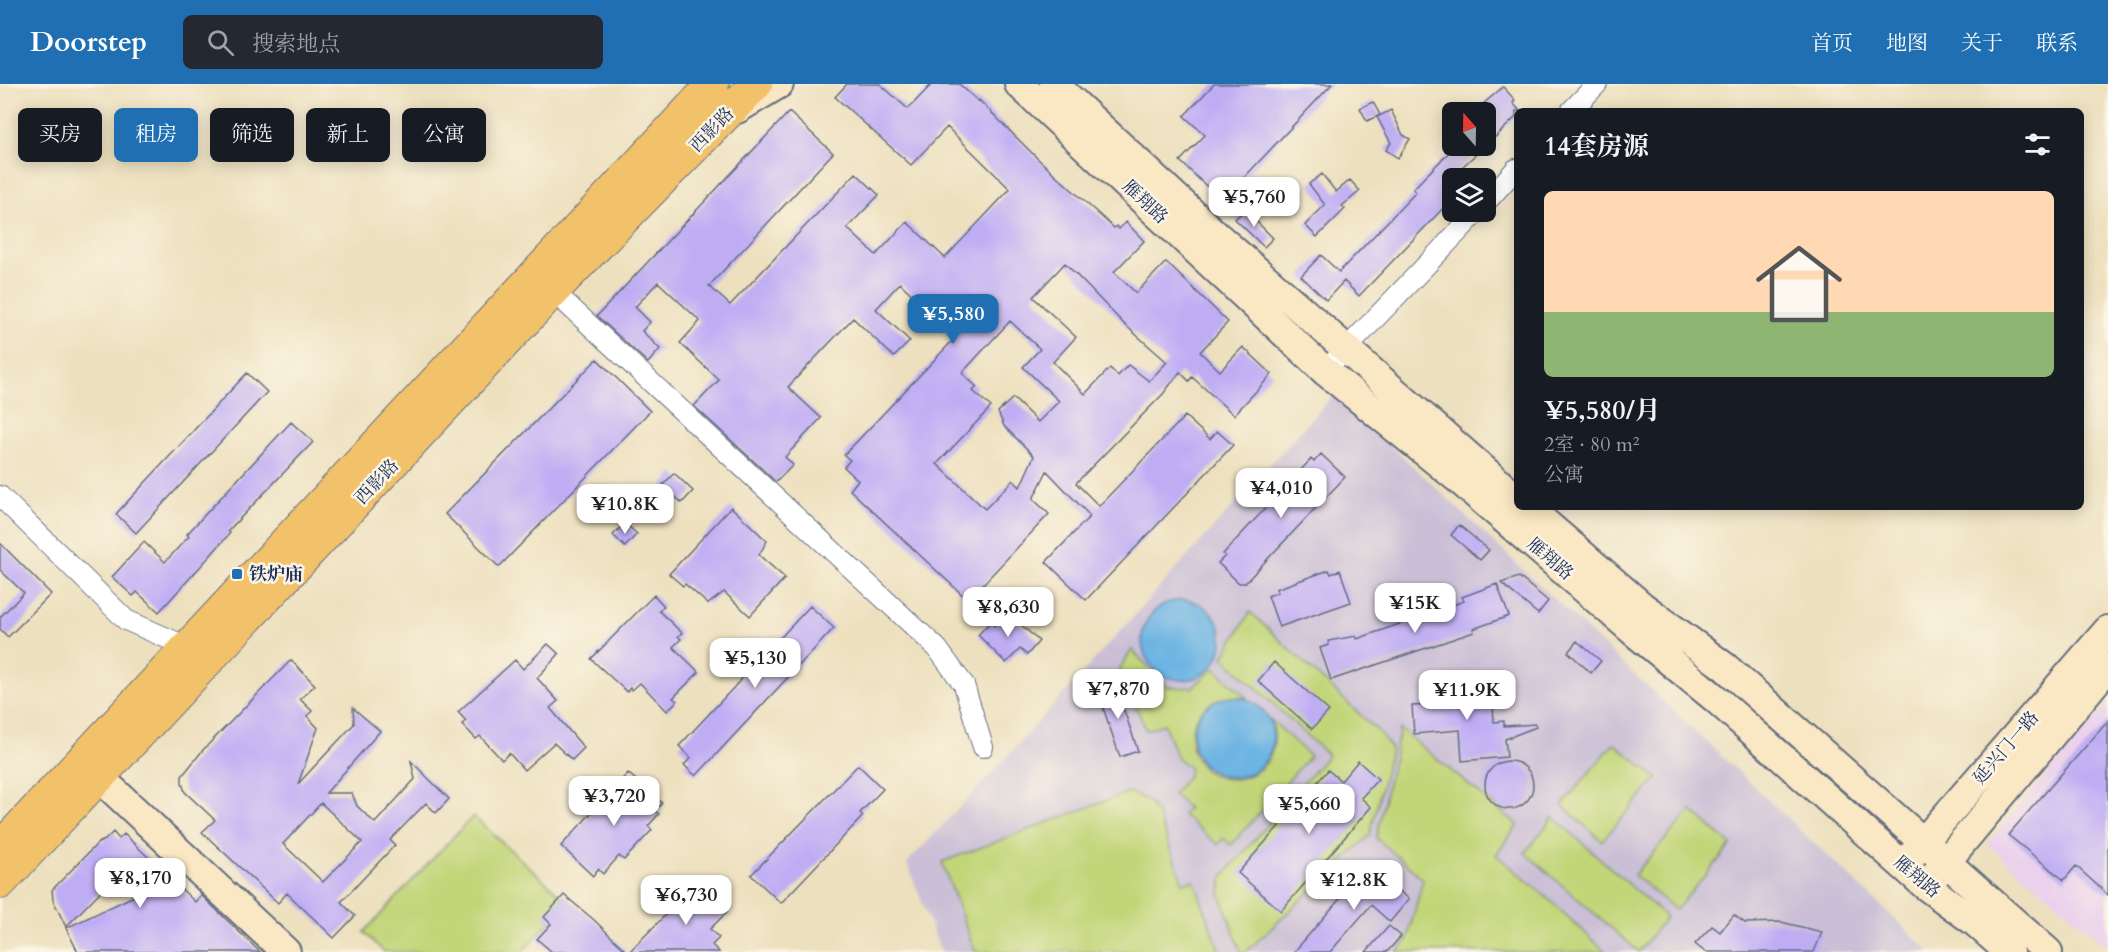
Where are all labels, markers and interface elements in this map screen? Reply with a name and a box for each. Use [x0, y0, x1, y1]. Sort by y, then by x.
search box [183, 15, 603, 69]
text: Doorstep [30, 23, 147, 61]
icon: search [204, 26, 237, 59]
text: 搜索地点 [252, 29, 340, 59]
text: 首页 [1811, 29, 1853, 58]
text: 地图 [1886, 29, 1928, 58]
text: 关于 [1961, 29, 2003, 58]
text: 联系 [2036, 29, 2078, 58]
street label: 西影路 [684, 102, 740, 158]
north arrow [1442, 102, 1496, 156]
map controls [1442, 102, 1496, 222]
chip: 买房 [18, 108, 102, 162]
chip: 租房 [114, 108, 198, 162]
chip: 筛选 [210, 108, 294, 162]
chip: 新上 [306, 108, 390, 162]
chip: 公寓 [402, 108, 486, 162]
icon: filters [2021, 128, 2054, 161]
text: 14套房源 [1544, 129, 1649, 164]
button: layers [1442, 168, 1496, 222]
street label: 雁翔路 [1117, 174, 1173, 230]
pin: ¥5,760 [1205, 177, 1303, 228]
text: ¥5,760 [1223, 183, 1285, 210]
icon: home [1745, 230, 1853, 338]
pin: ¥5,580 [904, 294, 1002, 345]
text: ¥5,580 [922, 300, 984, 327]
text: ¥5,580/月 [1544, 393, 1661, 428]
text: 2室 · 80 m² [1544, 431, 1640, 458]
street label: 西影路 [349, 454, 405, 510]
text: 公寓 [1544, 461, 1584, 488]
pin: ¥4,010 [1232, 468, 1330, 519]
text: ¥4,010 [1250, 474, 1312, 501]
pin: ¥10.8K [576, 484, 674, 535]
text: ¥10.8K [591, 490, 659, 517]
street label: 雁翔路 [1521, 532, 1579, 586]
place label: 铁炉庙 [249, 562, 303, 587]
marker: 铁炉庙 [230, 567, 244, 581]
pin: ¥15K [1379, 583, 1451, 634]
pin: ¥8,630 [959, 587, 1057, 638]
text: ¥15K [1389, 589, 1441, 616]
text: ¥8,630 [977, 593, 1039, 620]
pin: ¥5,130 [706, 638, 804, 689]
text: ¥5,130 [724, 644, 786, 671]
pin: ¥7,870 [1069, 669, 1167, 720]
pin: ¥11.9K [1418, 670, 1516, 721]
text: ¥7,870 [1087, 675, 1149, 702]
text: ¥11.9K [1433, 676, 1501, 703]
street label: 延兴门一路 [1967, 706, 2045, 790]
pin: ¥3,720 [565, 776, 663, 827]
text: ¥3,720 [583, 782, 645, 809]
pin: ¥5,660 [1260, 784, 1358, 835]
text: ¥5,660 [1278, 790, 1340, 817]
street label: 雁翔路 [1888, 850, 1946, 904]
pin: ¥8,170 [91, 858, 189, 909]
pin: ¥12.8K [1305, 860, 1403, 911]
text: ¥8,170 [109, 864, 171, 891]
text: ¥12.8K [1320, 866, 1388, 893]
pin: ¥6,730 [637, 875, 735, 926]
text: ¥6,730 [655, 881, 717, 908]

